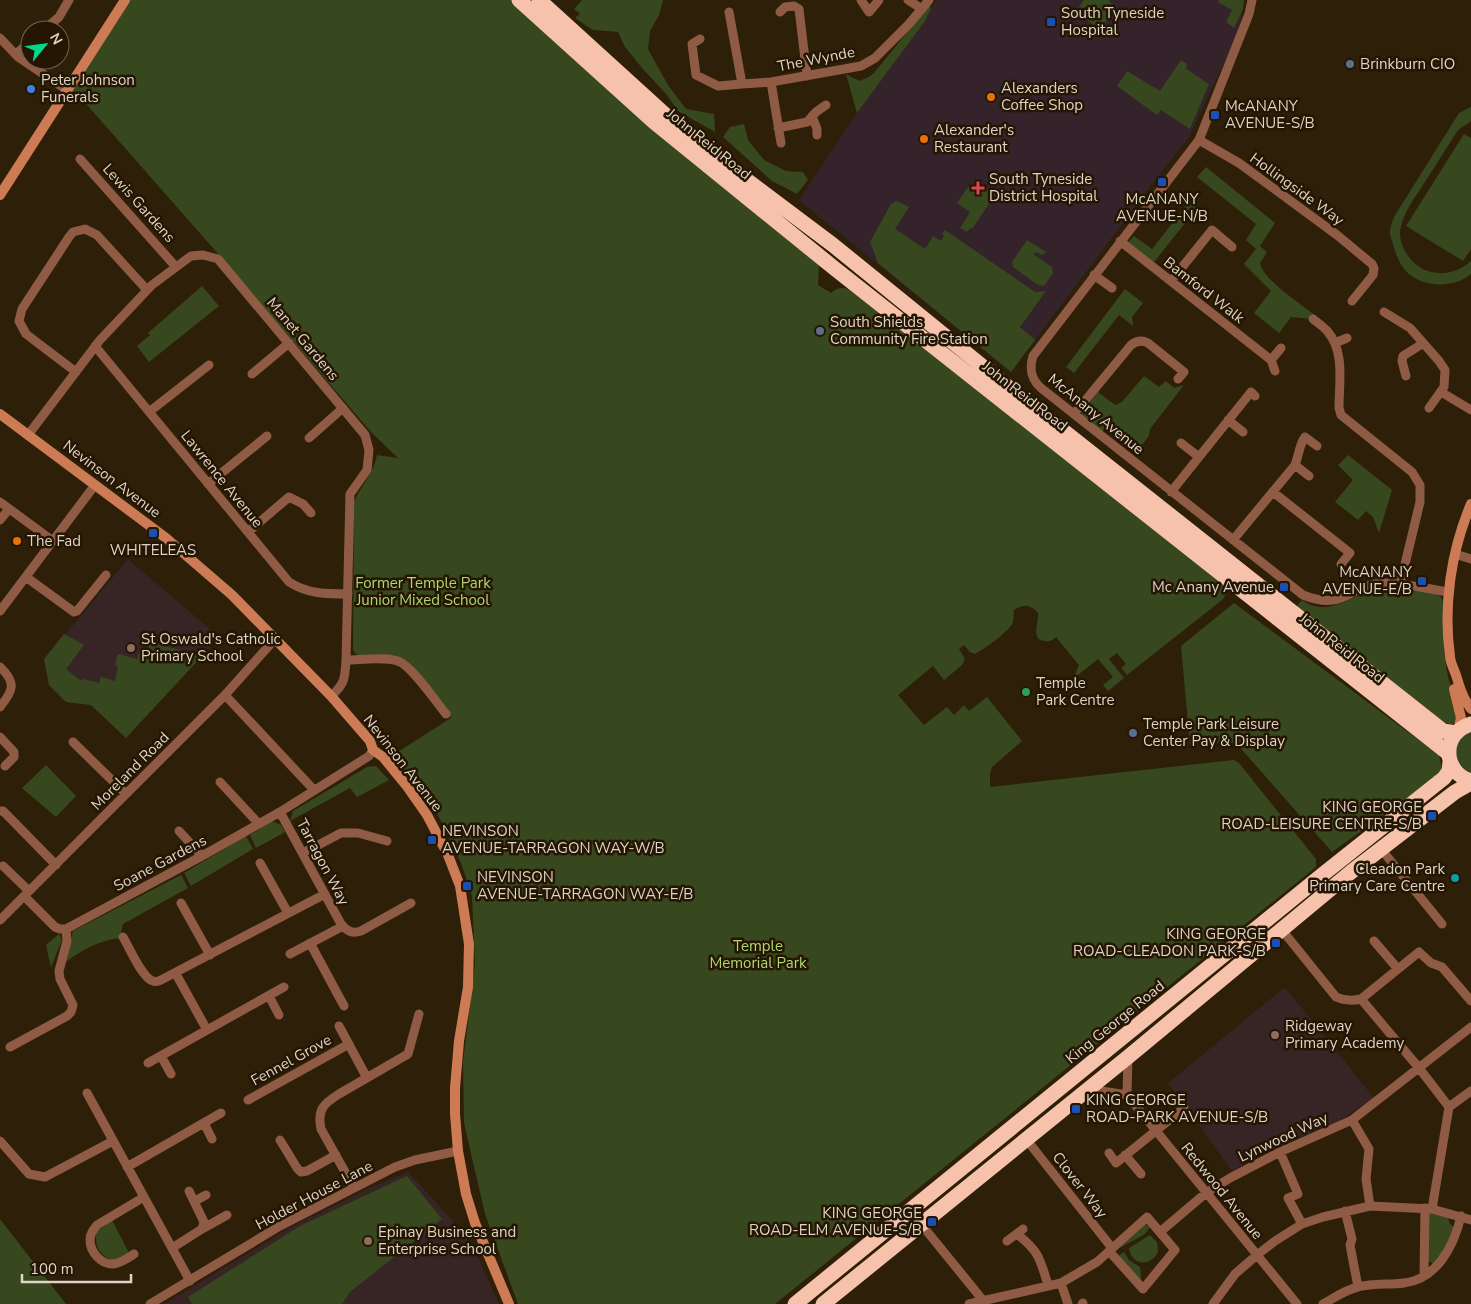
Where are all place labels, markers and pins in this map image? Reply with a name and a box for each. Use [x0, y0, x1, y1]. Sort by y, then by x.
place label: South Tyneside Hospital [1061, 3, 1164, 40]
marker: South Tyneside Hospital [1045, 16, 1057, 28]
place label: Brinkburn CIO [1360, 54, 1455, 74]
marker: Brinkburn CIO [1344, 58, 1356, 70]
place label: Peter Johnson Funerals [41, 70, 135, 107]
place label: Alexanders Coffee Shop [1001, 78, 1083, 115]
marker: Peter Johnson Funerals [25, 83, 37, 95]
marker: Alexanders Coffee Shop [985, 91, 997, 103]
place label: McANANY AVENUE-S/B [1225, 96, 1315, 133]
marker: McANANY AVENUE-S/B [1209, 109, 1221, 121]
place label: Alexander's Restaurant [934, 120, 1014, 157]
marker: Alexander's Restaurant [918, 133, 930, 145]
place label: South Tyneside District Hospital [989, 169, 1098, 206]
marker: McANANY AVENUE-N/B [1156, 176, 1168, 188]
marker: South Tyneside District Hospital [971, 181, 985, 195]
place label: McANANY AVENUE-N/B [1116, 189, 1208, 226]
place label: South Shields Community Fire Station [830, 312, 988, 349]
marker: South Shields Community Fire Station [814, 325, 826, 337]
marker: WHITELEAS [147, 527, 159, 539]
place label: The Fad [27, 531, 81, 551]
marker: The Fad [11, 535, 23, 547]
place label: WHITELEAS [110, 540, 196, 560]
place label: McANANY AVENUE-E/B [1322, 562, 1413, 599]
marker: McANANY AVENUE-E/B [1416, 575, 1428, 587]
place label: Mc Anany Avenue [1152, 577, 1274, 597]
marker: Mc Anany Avenue [1278, 581, 1290, 593]
place label: St Oswald's Catholic Primary School [141, 629, 281, 666]
marker: St Oswald's Catholic Primary School [125, 642, 137, 654]
place label: Temple Park Centre [1036, 673, 1114, 710]
marker: Temple Park Centre [1020, 686, 1032, 698]
place label: Temple Park Leisure Center Pay & Display [1143, 714, 1285, 751]
marker: Temple Park Leisure Center Pay & Display [1127, 727, 1139, 739]
place label: KING GEORGE ROAD-LEISURE CENTRE-S/B [1221, 797, 1422, 834]
marker: KING GEORGE ROAD-LEISURE CENTRE-S/B [1426, 810, 1438, 822]
place label: NEVINSON AVENUE-TARRAGON WAY-W/B [442, 821, 665, 858]
marker: NEVINSON AVENUE-TARRAGON WAY-W/B [426, 834, 438, 846]
place label: Cleadon Park Primary Care Centre [1309, 859, 1445, 896]
place label: NEVINSON AVENUE-TARRAGON WAY-E/B [477, 867, 693, 904]
marker: Cleadon Park Primary Care Centre [1449, 872, 1461, 884]
marker: NEVINSON AVENUE-TARRAGON WAY-E/B [461, 880, 473, 892]
place label: KING GEORGE ROAD-CLEADON PARK-S/B [1073, 924, 1266, 961]
marker: KING GEORGE ROAD-CLEADON PARK-S/B [1270, 937, 1282, 949]
place label: Ridgeway Primary Academy [1285, 1016, 1405, 1053]
marker: Ridgeway Primary Academy [1269, 1029, 1281, 1041]
place label: KING GEORGE ROAD-PARK AVENUE-S/B [1086, 1090, 1268, 1127]
marker: KING GEORGE ROAD-PARK AVENUE-S/B [1070, 1103, 1082, 1115]
place label: KING GEORGE ROAD-ELM AVENUE-S/B [749, 1203, 922, 1240]
marker: KING GEORGE ROAD-ELM AVENUE-S/B [926, 1216, 938, 1228]
place label: Epinay Business and Enterprise School [378, 1222, 516, 1259]
marker: Epinay Business and Enterprise School [362, 1235, 374, 1247]

